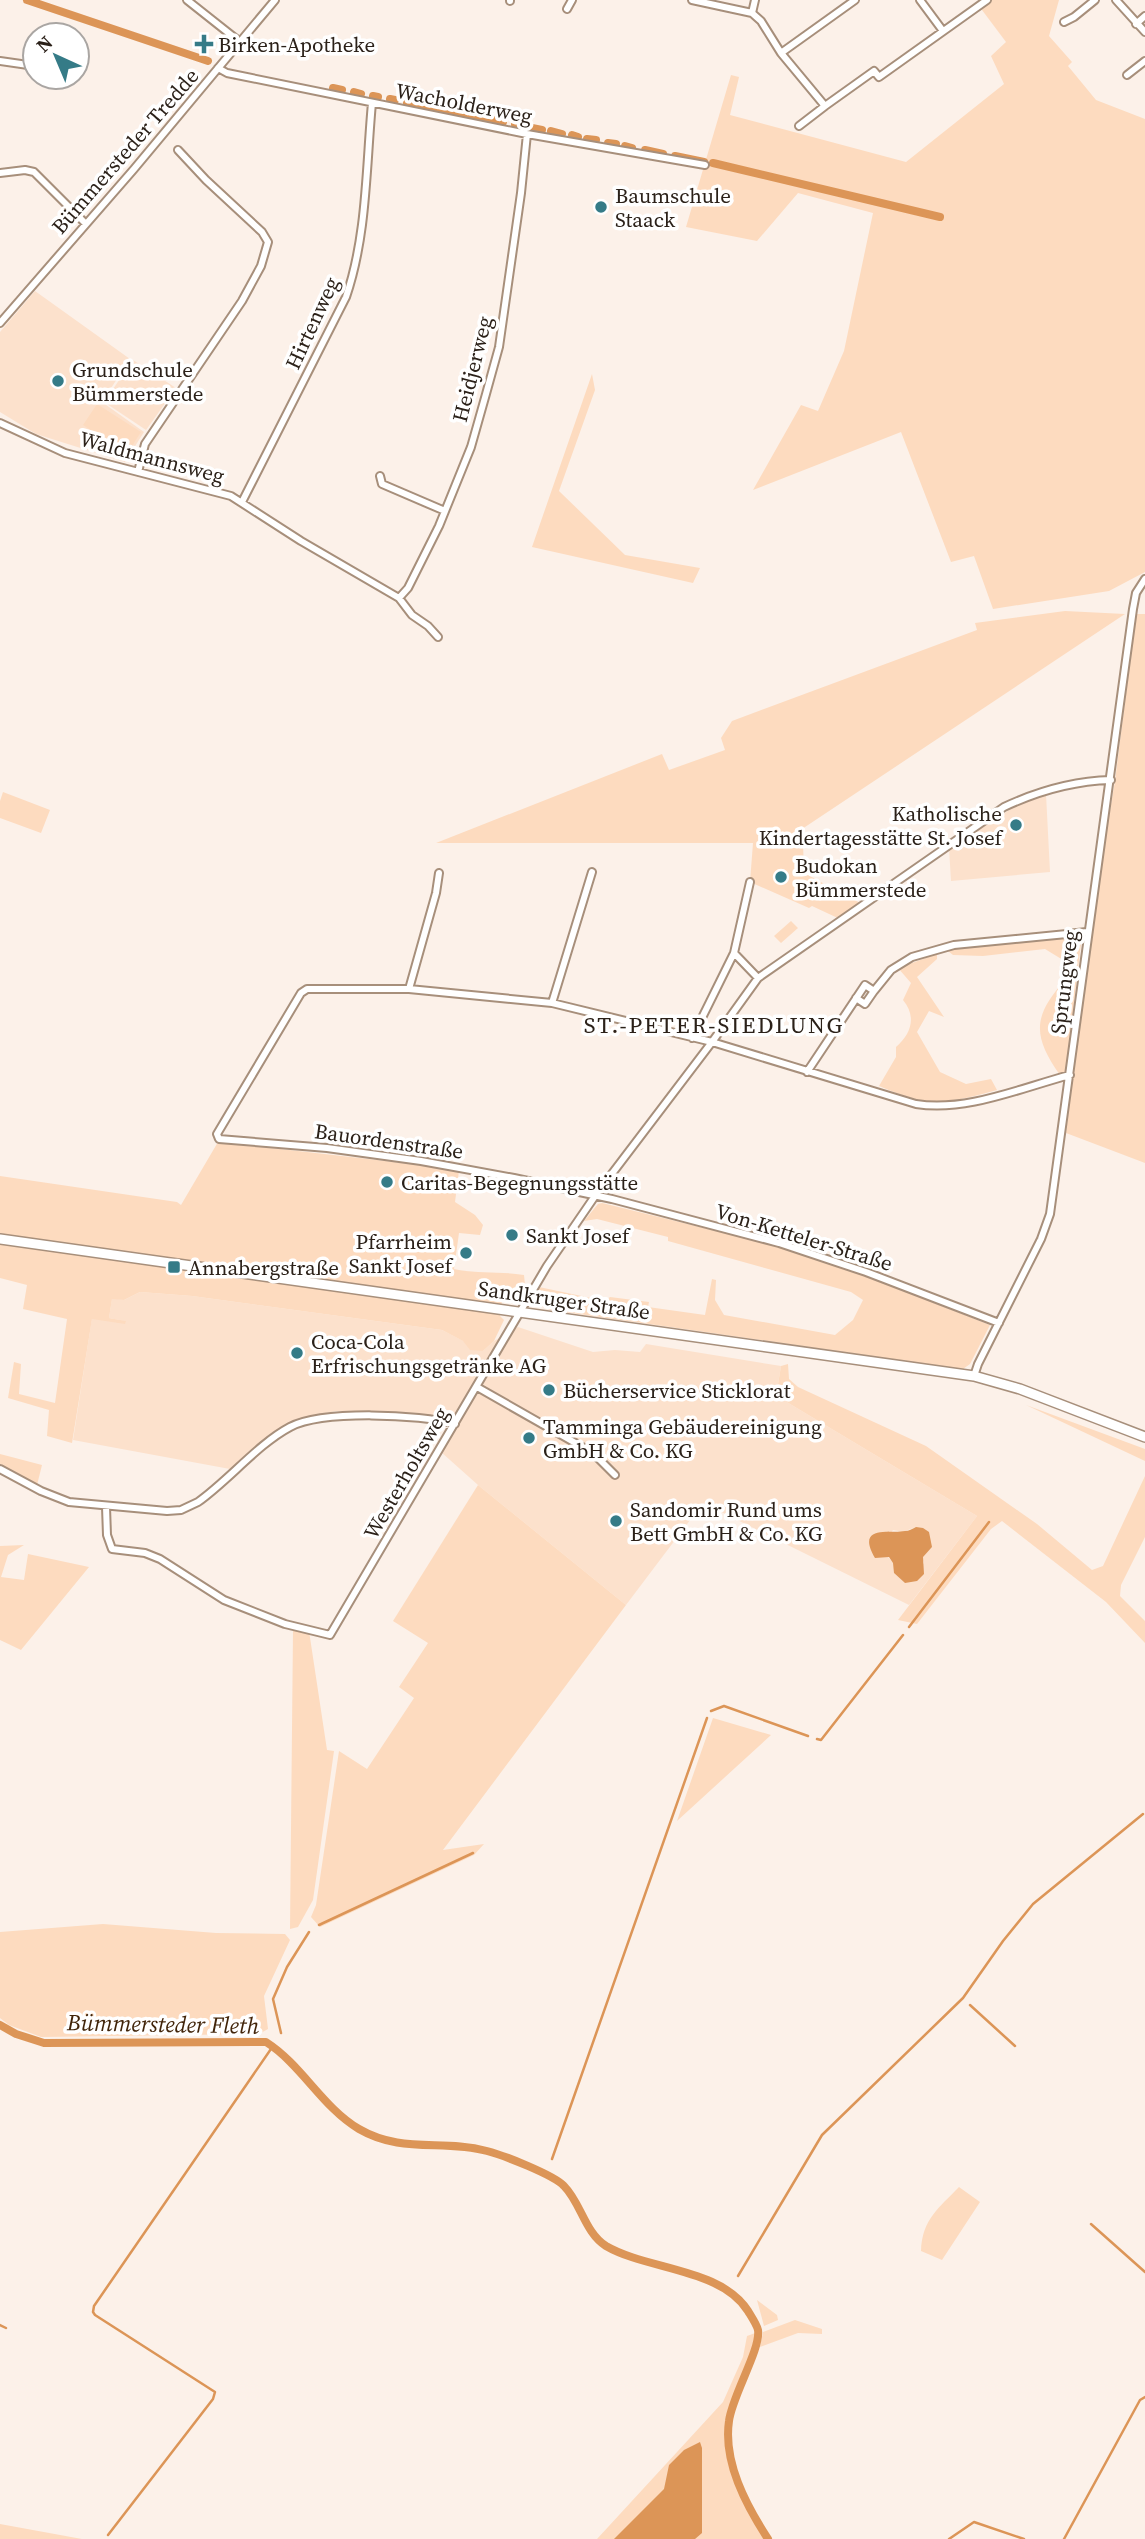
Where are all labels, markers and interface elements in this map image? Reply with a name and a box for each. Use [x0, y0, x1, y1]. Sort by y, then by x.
north arrow [21, 21, 91, 91]
text: N [30, 30, 58, 58]
place label: Birken-Apotheke [218, 30, 375, 59]
marker: Birken-Apotheke [196, 36, 212, 52]
street label: Bümmersteder Tredde [45, 62, 205, 240]
street label: Wacholderweg [393, 76, 535, 130]
place label: Baumschule Staack [615, 181, 731, 234]
marker: Baumschule Staack [593, 199, 609, 215]
street label: Hirtenweg [278, 272, 346, 374]
street label: Heidjerweg [445, 313, 499, 425]
place label: Grundschule Bümmerstede [72, 355, 204, 408]
marker: Grundschule Bümmerstede [50, 373, 66, 389]
street label: Waldmannsweg [76, 424, 228, 490]
place label: Katholische Kindertagesstätte St. Josef [759, 799, 1004, 852]
marker: Katholische Kindertagesstätte St. Josef [1008, 817, 1024, 833]
place label: Budokan Bümmerstede [795, 851, 927, 904]
marker: Budokan Bümmerstede [773, 869, 789, 885]
street label: Sprungweg [1043, 928, 1085, 1036]
district label: ST.-PETER-SIEDLUNG [584, 1009, 844, 1041]
street label: Bauordenstraße [313, 1116, 465, 1166]
place label: Caritas-Begegnungsstätte [401, 1168, 638, 1197]
marker: Caritas-Begegnungsstätte [379, 1174, 395, 1190]
street label: Von-Ketteler-Straße [712, 1196, 896, 1278]
place label: Sankt Josef [526, 1221, 631, 1250]
place label: Pfarrheim Sankt Josef [349, 1227, 454, 1280]
marker: Sankt Josef [504, 1227, 520, 1243]
marker: Pfarrheim Sankt Josef [458, 1245, 474, 1261]
place label: Annabergstraße [188, 1253, 339, 1282]
marker: Annabergstraße [166, 1259, 182, 1275]
street label: Sandkruger Straße [476, 1274, 652, 1326]
place label: Coca-Cola Erfrischungsgetränke AG [311, 1327, 546, 1380]
marker: Coca-Cola Erfrischungsgetränke AG [289, 1345, 305, 1361]
place label: Bücherservice Sticklorat [563, 1376, 791, 1405]
marker: Bücherservice Sticklorat [541, 1382, 557, 1398]
street label: Westerholtsweg [356, 1402, 456, 1544]
place label: Tamminga Gebäudereinigung GmbH & Co. KG [543, 1412, 822, 1465]
marker: Tamminga Gebäudereinigung GmbH & Co. KG [521, 1430, 537, 1446]
place label: Sandomir Rund ums Bett GmbH & Co. KG [630, 1495, 822, 1548]
marker: Sandomir Rund ums Bett GmbH & Co. KG [608, 1513, 624, 1529]
water label: Bümmersteder Fleth [66, 2006, 260, 2042]

